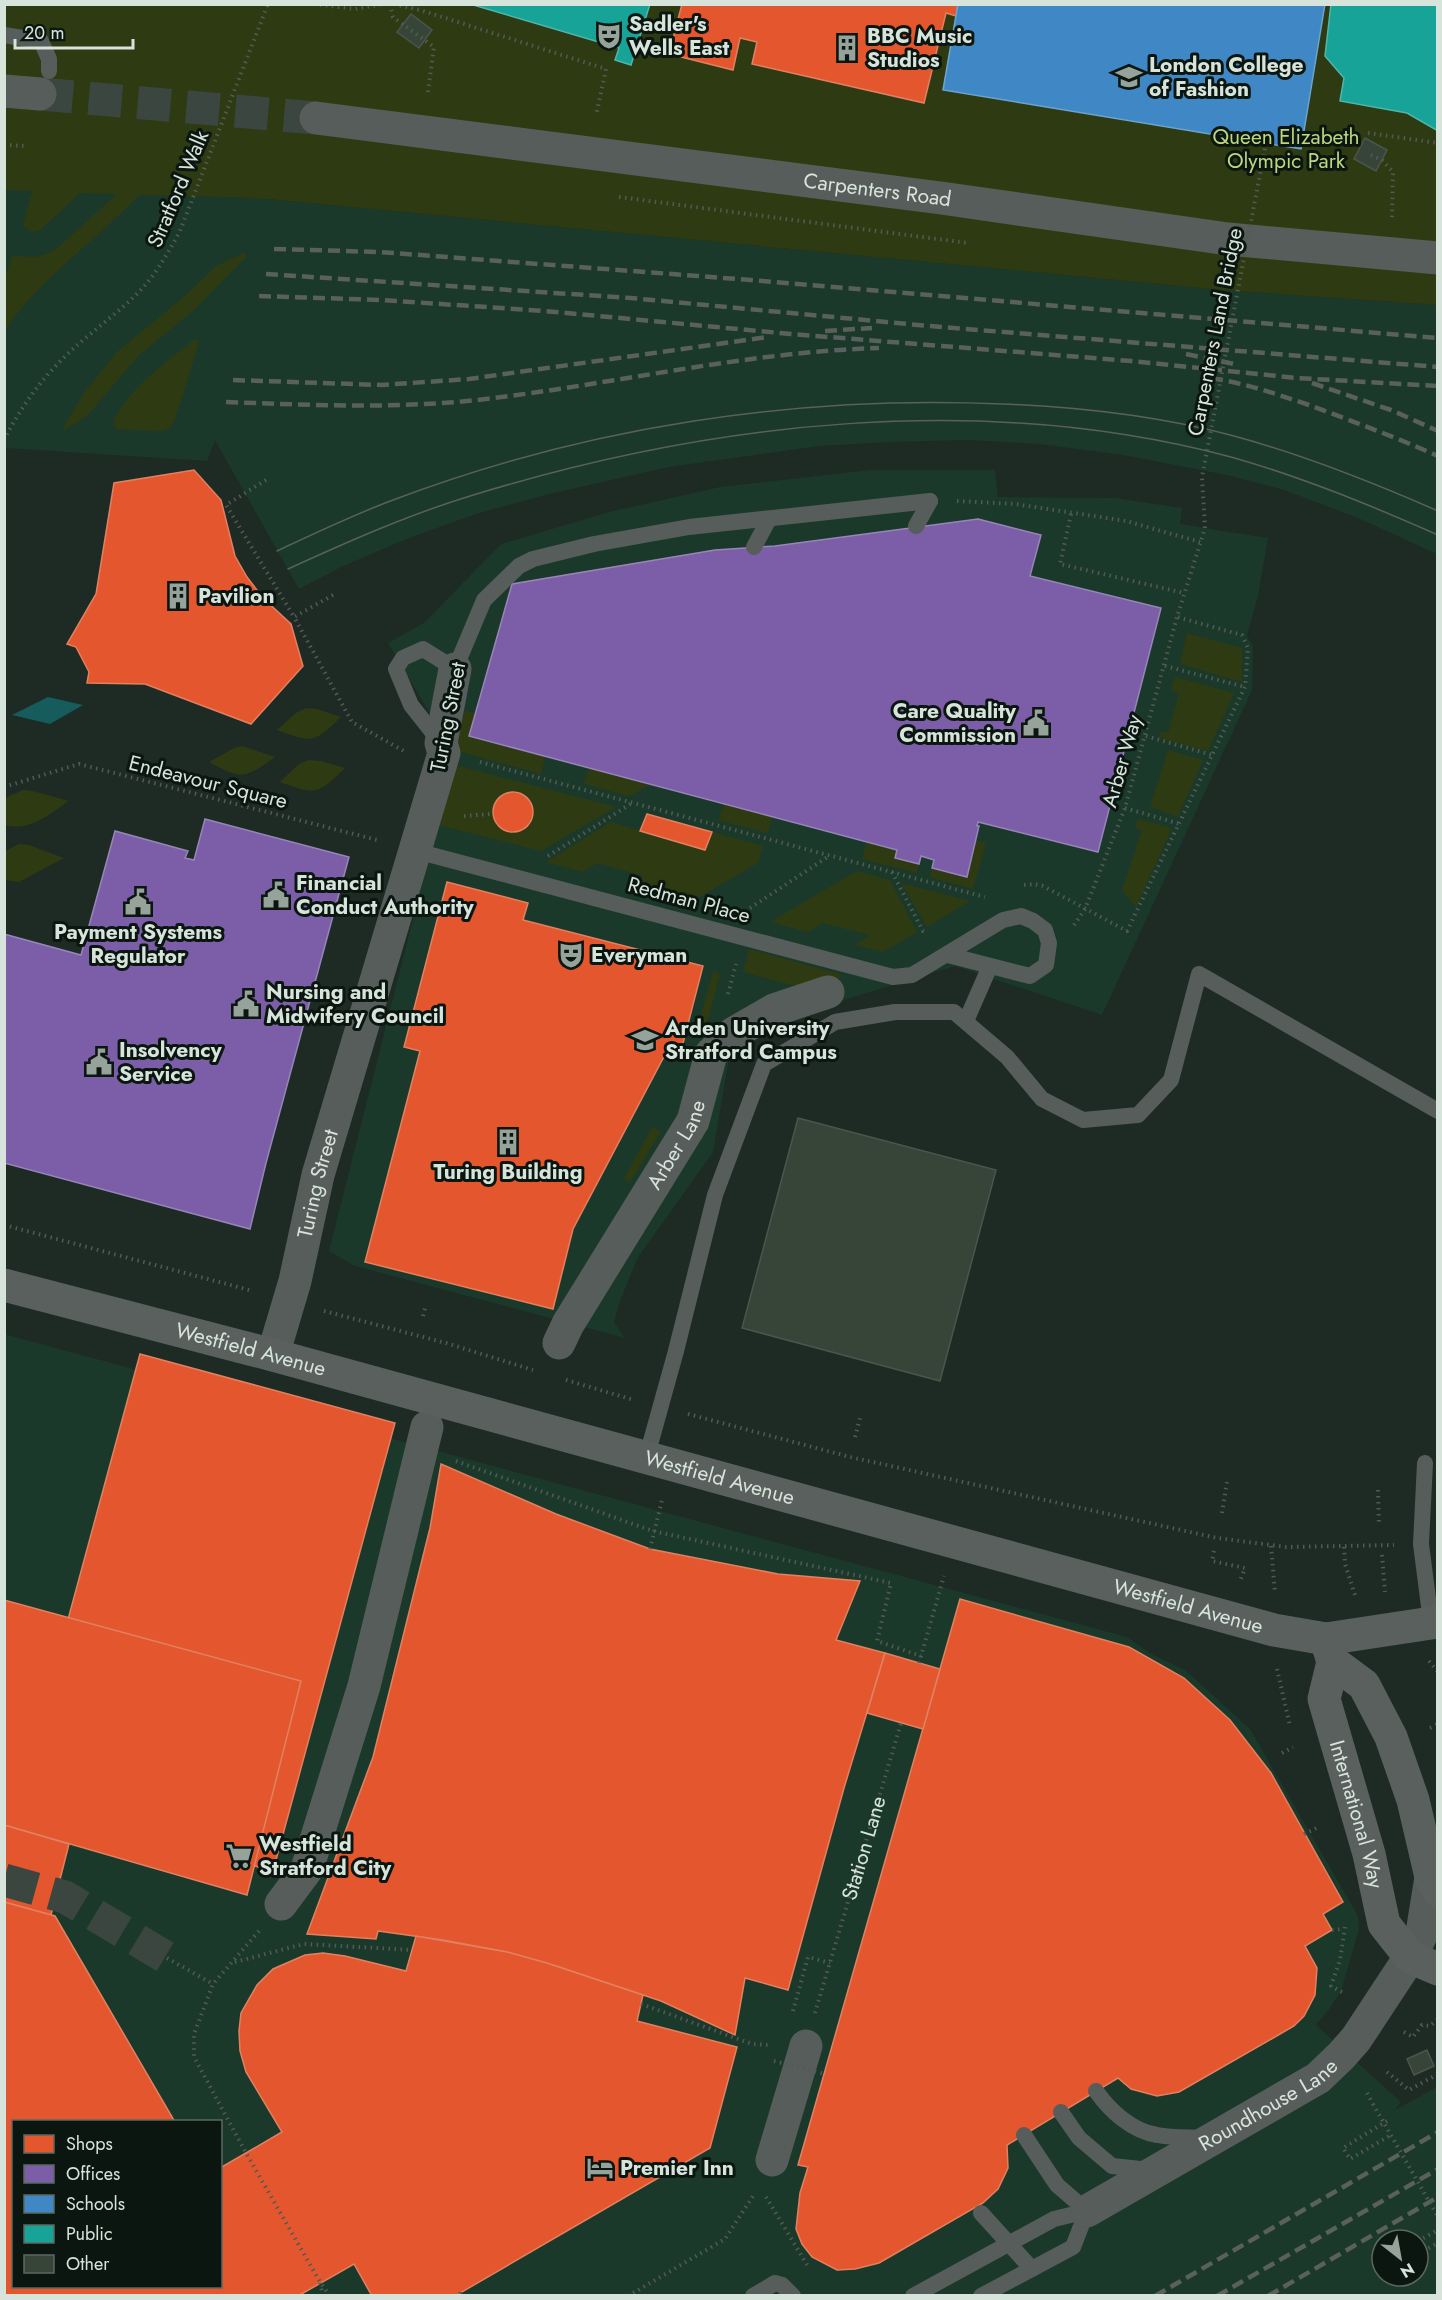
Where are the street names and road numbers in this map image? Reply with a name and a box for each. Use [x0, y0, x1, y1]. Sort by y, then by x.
street label: Stratford Walk [140, 125, 216, 252]
street label: Carpenters Road [802, 166, 953, 214]
street label: Carpenters Land Bridge [1180, 225, 1250, 439]
street label: Turing Street [423, 660, 473, 774]
street label: Arber Way [1094, 710, 1150, 811]
street label: Endeavour Square [125, 748, 291, 816]
street label: Redman Place [624, 869, 754, 931]
street label: Arber Lane [639, 1097, 713, 1195]
street label: Turing Street [290, 1126, 346, 1241]
street label: Westfield Avenue [172, 1315, 329, 1384]
street label: Westfield Avenue [641, 1443, 798, 1513]
street label: Westfield Avenue [1110, 1571, 1267, 1641]
street label: International Way [1322, 1737, 1391, 1892]
street label: Station Lane [834, 1792, 894, 1904]
street label: Roundhouse Lane [1193, 2052, 1345, 2159]

